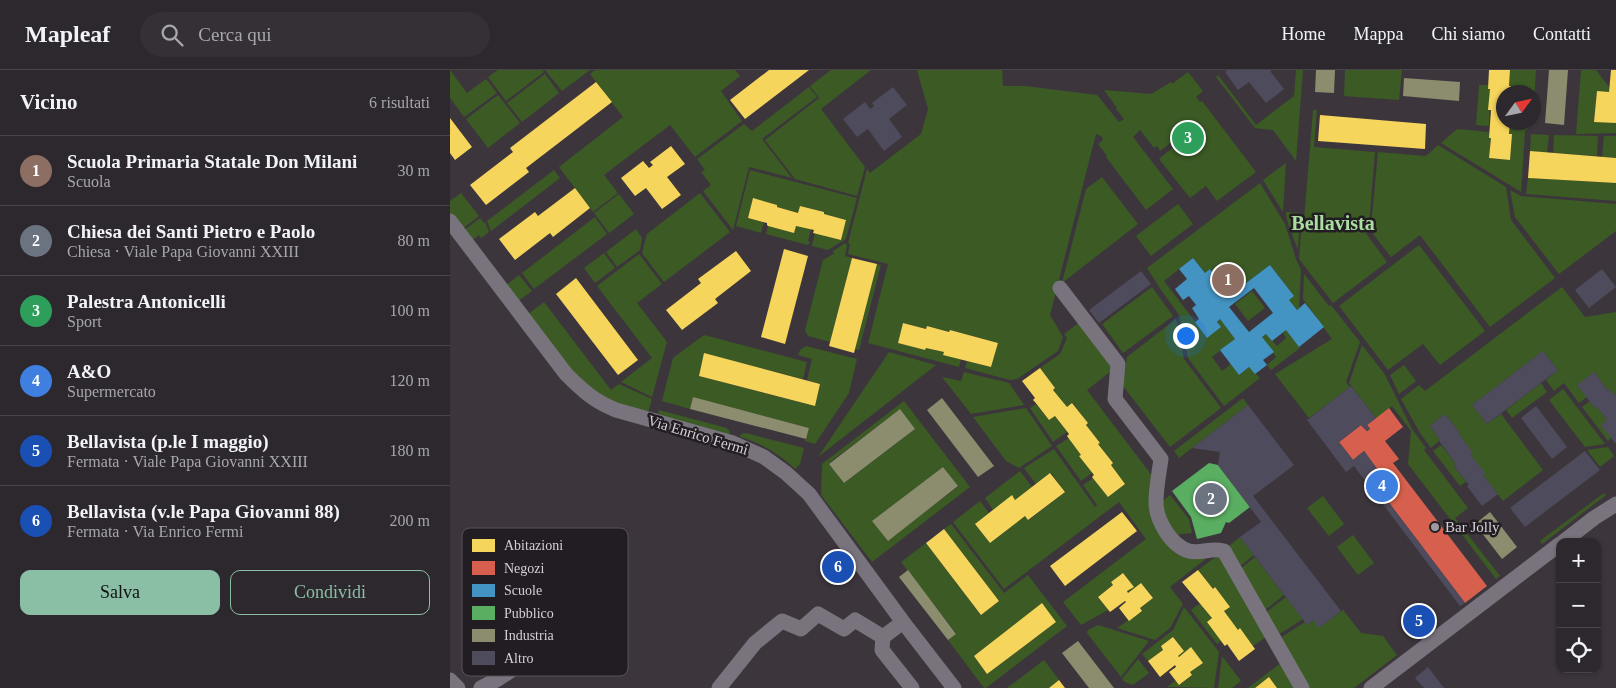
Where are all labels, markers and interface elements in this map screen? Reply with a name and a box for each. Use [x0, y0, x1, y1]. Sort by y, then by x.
search box [140, 12, 490, 57]
text: Mapleaf [25, 21, 110, 47]
icon: search [158, 21, 186, 49]
text: Cerca qui [198, 24, 272, 45]
text: Home [1282, 24, 1326, 44]
text: Mappa [1354, 24, 1403, 44]
text: Chi siamo [1431, 24, 1505, 44]
text: Contatti [1533, 24, 1591, 44]
north arrow [1496, 85, 1541, 130]
text: Vicino [20, 90, 78, 114]
text: 6 risultati [369, 94, 430, 111]
pin: 3 [1172, 119, 1204, 157]
text: Scuola Primaria Statale Don Milani [67, 151, 357, 172]
text: 1 [32, 162, 40, 179]
text: 30 m [398, 162, 430, 179]
text: Scuola [67, 173, 111, 190]
district label: Bellavista [1291, 212, 1375, 234]
text: Chiesa dei Santi Pietro e Paolo [67, 221, 315, 242]
text: 2 [32, 232, 40, 249]
text: 80 m [398, 232, 430, 249]
text: Chiesa · Viale Papa Giovanni XXIII [67, 243, 299, 260]
pin: 1 [1212, 261, 1244, 299]
text: Palestra Antonicelli [67, 291, 226, 312]
text: 3 [32, 302, 40, 319]
text: 100 m [390, 302, 430, 319]
text: Sport [67, 313, 102, 330]
your location [1173, 323, 1199, 349]
text: A&O [67, 361, 111, 382]
text: 4 [32, 372, 40, 389]
text: 120 m [390, 372, 430, 389]
text: Supermercato [67, 383, 156, 400]
street label: Via Enrico Fermi [646, 412, 750, 458]
text: Bellavista (p.le I maggio) [67, 431, 269, 452]
text: 5 [32, 442, 40, 459]
text: 180 m [390, 442, 430, 459]
text: Fermata · Viale Papa Giovanni XXIII [67, 453, 308, 470]
pin: 4 [1366, 467, 1398, 505]
pin: 2 [1195, 480, 1227, 518]
text: Bellavista (v.le Papa Giovanni 88) [67, 501, 340, 522]
text: 6 [32, 512, 40, 529]
text: 200 m [390, 512, 430, 529]
place label: Bar Jolly [1445, 519, 1500, 535]
marker: Bar Jolly [1429, 521, 1441, 533]
text: Fermata · Via Enrico Fermi [67, 523, 243, 540]
legend [462, 528, 628, 676]
text: Abitazioni [504, 538, 563, 553]
map controls [1556, 538, 1601, 673]
button: + [1556, 538, 1601, 583]
pin: 6 [822, 548, 854, 586]
text: Negozi [504, 561, 545, 576]
button: Salva [20, 570, 220, 615]
button: Condividi [230, 570, 430, 615]
text: Scuole [504, 583, 542, 598]
button: − [1556, 583, 1601, 628]
pin: 5 [1403, 602, 1435, 640]
text: Pubblico [504, 606, 554, 621]
text: Industria [504, 628, 555, 643]
button: locate [1556, 628, 1601, 673]
text: Altro [504, 651, 534, 666]

